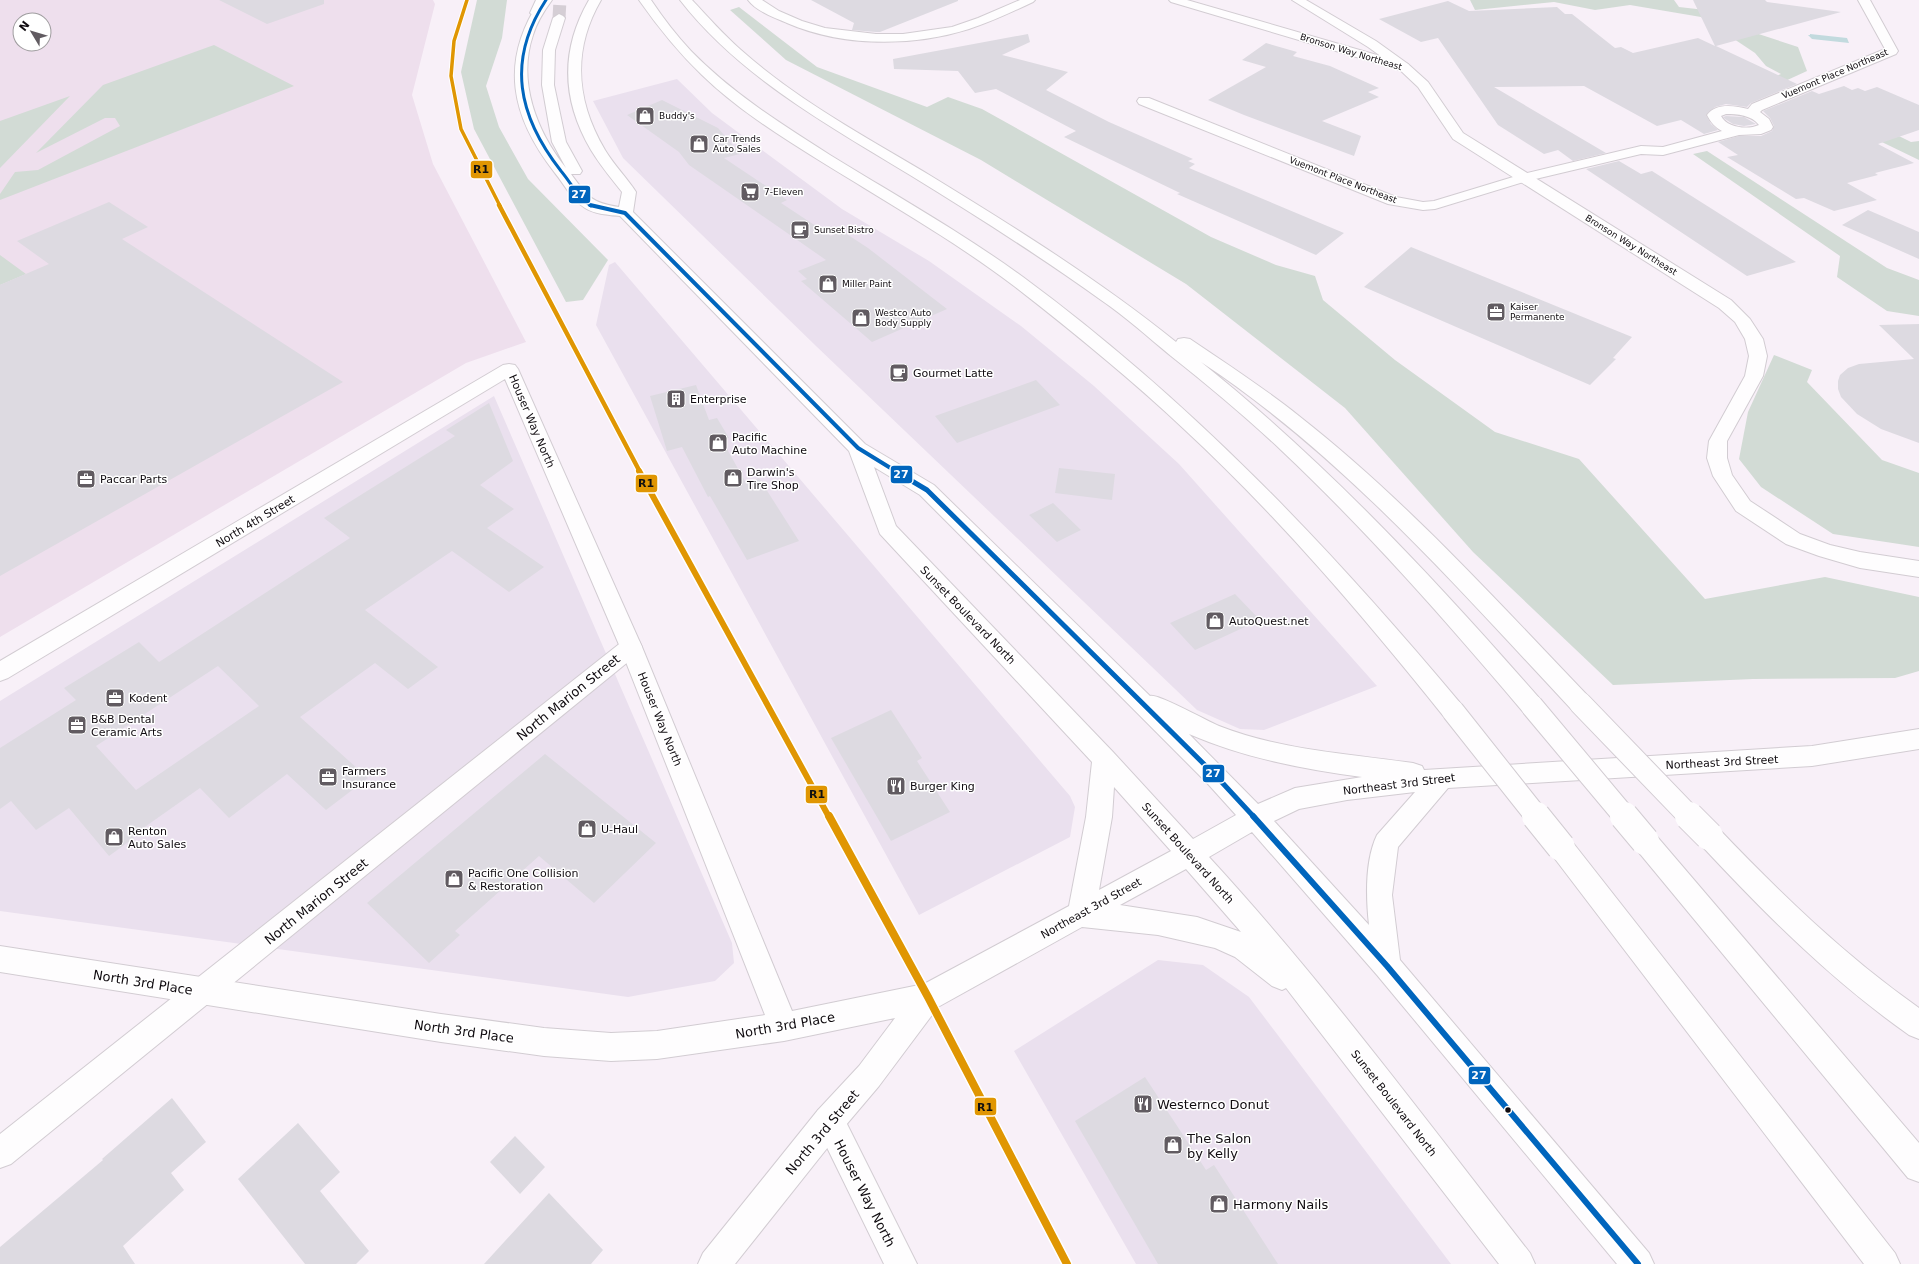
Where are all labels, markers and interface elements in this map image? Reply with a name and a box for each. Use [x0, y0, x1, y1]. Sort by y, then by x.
north arrow [12, 12, 52, 52]
text: N [17, 19, 32, 34]
street label: Bronson Way Northeast [1299, 32, 1404, 72]
street label: Vuemont Place Northeast [1780, 47, 1890, 101]
shop icon: Buddy's [634, 105, 656, 127]
place label: Buddy's [659, 111, 695, 121]
shop icon: Car Trends Auto Sales [688, 133, 710, 155]
place label: Car Trends Auto Sales [713, 134, 761, 154]
street label: Vuemont Place Northeast [1288, 155, 1399, 205]
line badge: R1 [470, 160, 493, 179]
text: R1 [473, 163, 489, 176]
supermarket icon: 7-Eleven [739, 181, 761, 203]
line badge: 27 [568, 185, 591, 204]
place label: 7-Eleven [764, 187, 803, 197]
text: 27 [571, 188, 587, 201]
street label: Bronson Way Northeast [1583, 213, 1679, 278]
cafe icon: Sunset Bistro [789, 219, 811, 241]
place label: Sunset Bistro [814, 225, 874, 235]
shop icon: Miller Paint [817, 273, 839, 295]
place label: Miller Paint [842, 279, 892, 289]
office icon: Kaiser Permanente [1485, 301, 1507, 323]
place label: Kaiser Permanente [1510, 302, 1565, 322]
shop icon: Westco Auto Body Supply [850, 307, 872, 329]
place label: Westco Auto Body Supply [875, 308, 932, 328]
cafe icon: Gourmet Latte [888, 362, 910, 384]
place label: Gourmet Latte [913, 367, 993, 380]
street label: Houser Way North [506, 373, 557, 470]
building icon: Enterprise [665, 388, 687, 410]
place label: Enterprise [690, 393, 747, 406]
place label: Pacific Auto Machine [732, 431, 807, 457]
shop icon: Pacific Auto Machine [707, 432, 729, 454]
line badge: 27 [890, 465, 913, 484]
place label: Darwin's Tire Shop [746, 466, 799, 492]
shop icon: Darwin's Tire Shop [722, 467, 744, 489]
office icon: Paccar Parts [75, 468, 97, 490]
text: 27 [893, 468, 909, 481]
place label: Paccar Parts [100, 473, 167, 486]
line badge: R1 [635, 474, 658, 493]
text: R1 [638, 477, 654, 490]
street label: North 4th Street [214, 492, 298, 550]
street label: Sunset Boulevard North [917, 564, 1018, 667]
shop icon: AutoQuest.net [1204, 610, 1226, 632]
place label: AutoQuest.net [1229, 615, 1309, 628]
street label: North Marion Street [514, 651, 623, 744]
street label: Houser Way North [635, 670, 684, 768]
office icon: Kodent [104, 687, 126, 709]
place label: Kodent [129, 692, 168, 705]
place label: B&B Dental Ceramic Arts [91, 713, 162, 739]
office icon: B&B Dental Ceramic Arts [66, 714, 88, 736]
street label: Northeast 3rd Street [1665, 753, 1779, 772]
line badge: 27 [1202, 764, 1225, 783]
place label: Farmers Insurance [342, 765, 396, 791]
office icon: Farmers Insurance [317, 766, 339, 788]
text: 27 [1205, 767, 1221, 780]
street label: Northeast 3rd Street [1342, 771, 1457, 798]
restaurant icon: Burger King [885, 775, 907, 797]
place label: Burger King [910, 780, 975, 793]
line badge: R1 [805, 785, 828, 804]
text: R1 [809, 788, 825, 801]
street label: Sunset Boulevard North [1139, 800, 1236, 906]
shop icon: U-Haul [576, 818, 598, 840]
place label: U-Haul [601, 823, 638, 836]
place label: Renton Auto Sales [128, 825, 187, 851]
shop icon: Renton Auto Sales [103, 826, 125, 848]
street label: North Marion Street [262, 855, 371, 948]
place label: Pacific One Collision & Restoration [468, 867, 578, 893]
shop icon: Pacific One Collision & Restoration [443, 868, 465, 890]
street label: Northeast 3rd Street [1039, 875, 1144, 942]
street label: North 3rd Place [92, 967, 194, 998]
street label: North 3rd Place [734, 1009, 836, 1042]
street label: North 3rd Place [413, 1017, 515, 1046]
street label: Sunset Boulevard North [1348, 1048, 1439, 1159]
line badge: 27 [1468, 1066, 1491, 1085]
text: 27 [1471, 1069, 1487, 1082]
street label: North 3rd Street [783, 1087, 862, 1178]
restaurant icon: Westernco Donut [1132, 1093, 1154, 1115]
line badge: R1 [974, 1097, 997, 1116]
place label: Westernco Donut [1157, 1097, 1269, 1112]
text: R1 [977, 1101, 993, 1114]
unlabelled marker [1503, 1105, 1513, 1115]
place label: The Salon by Kelly [1186, 1131, 1251, 1161]
shop icon: The Salon by Kelly [1162, 1134, 1184, 1156]
street label: Houser Way North [831, 1137, 898, 1249]
shop icon: Harmony Nails [1208, 1193, 1230, 1215]
place label: Harmony Nails [1233, 1197, 1328, 1212]

